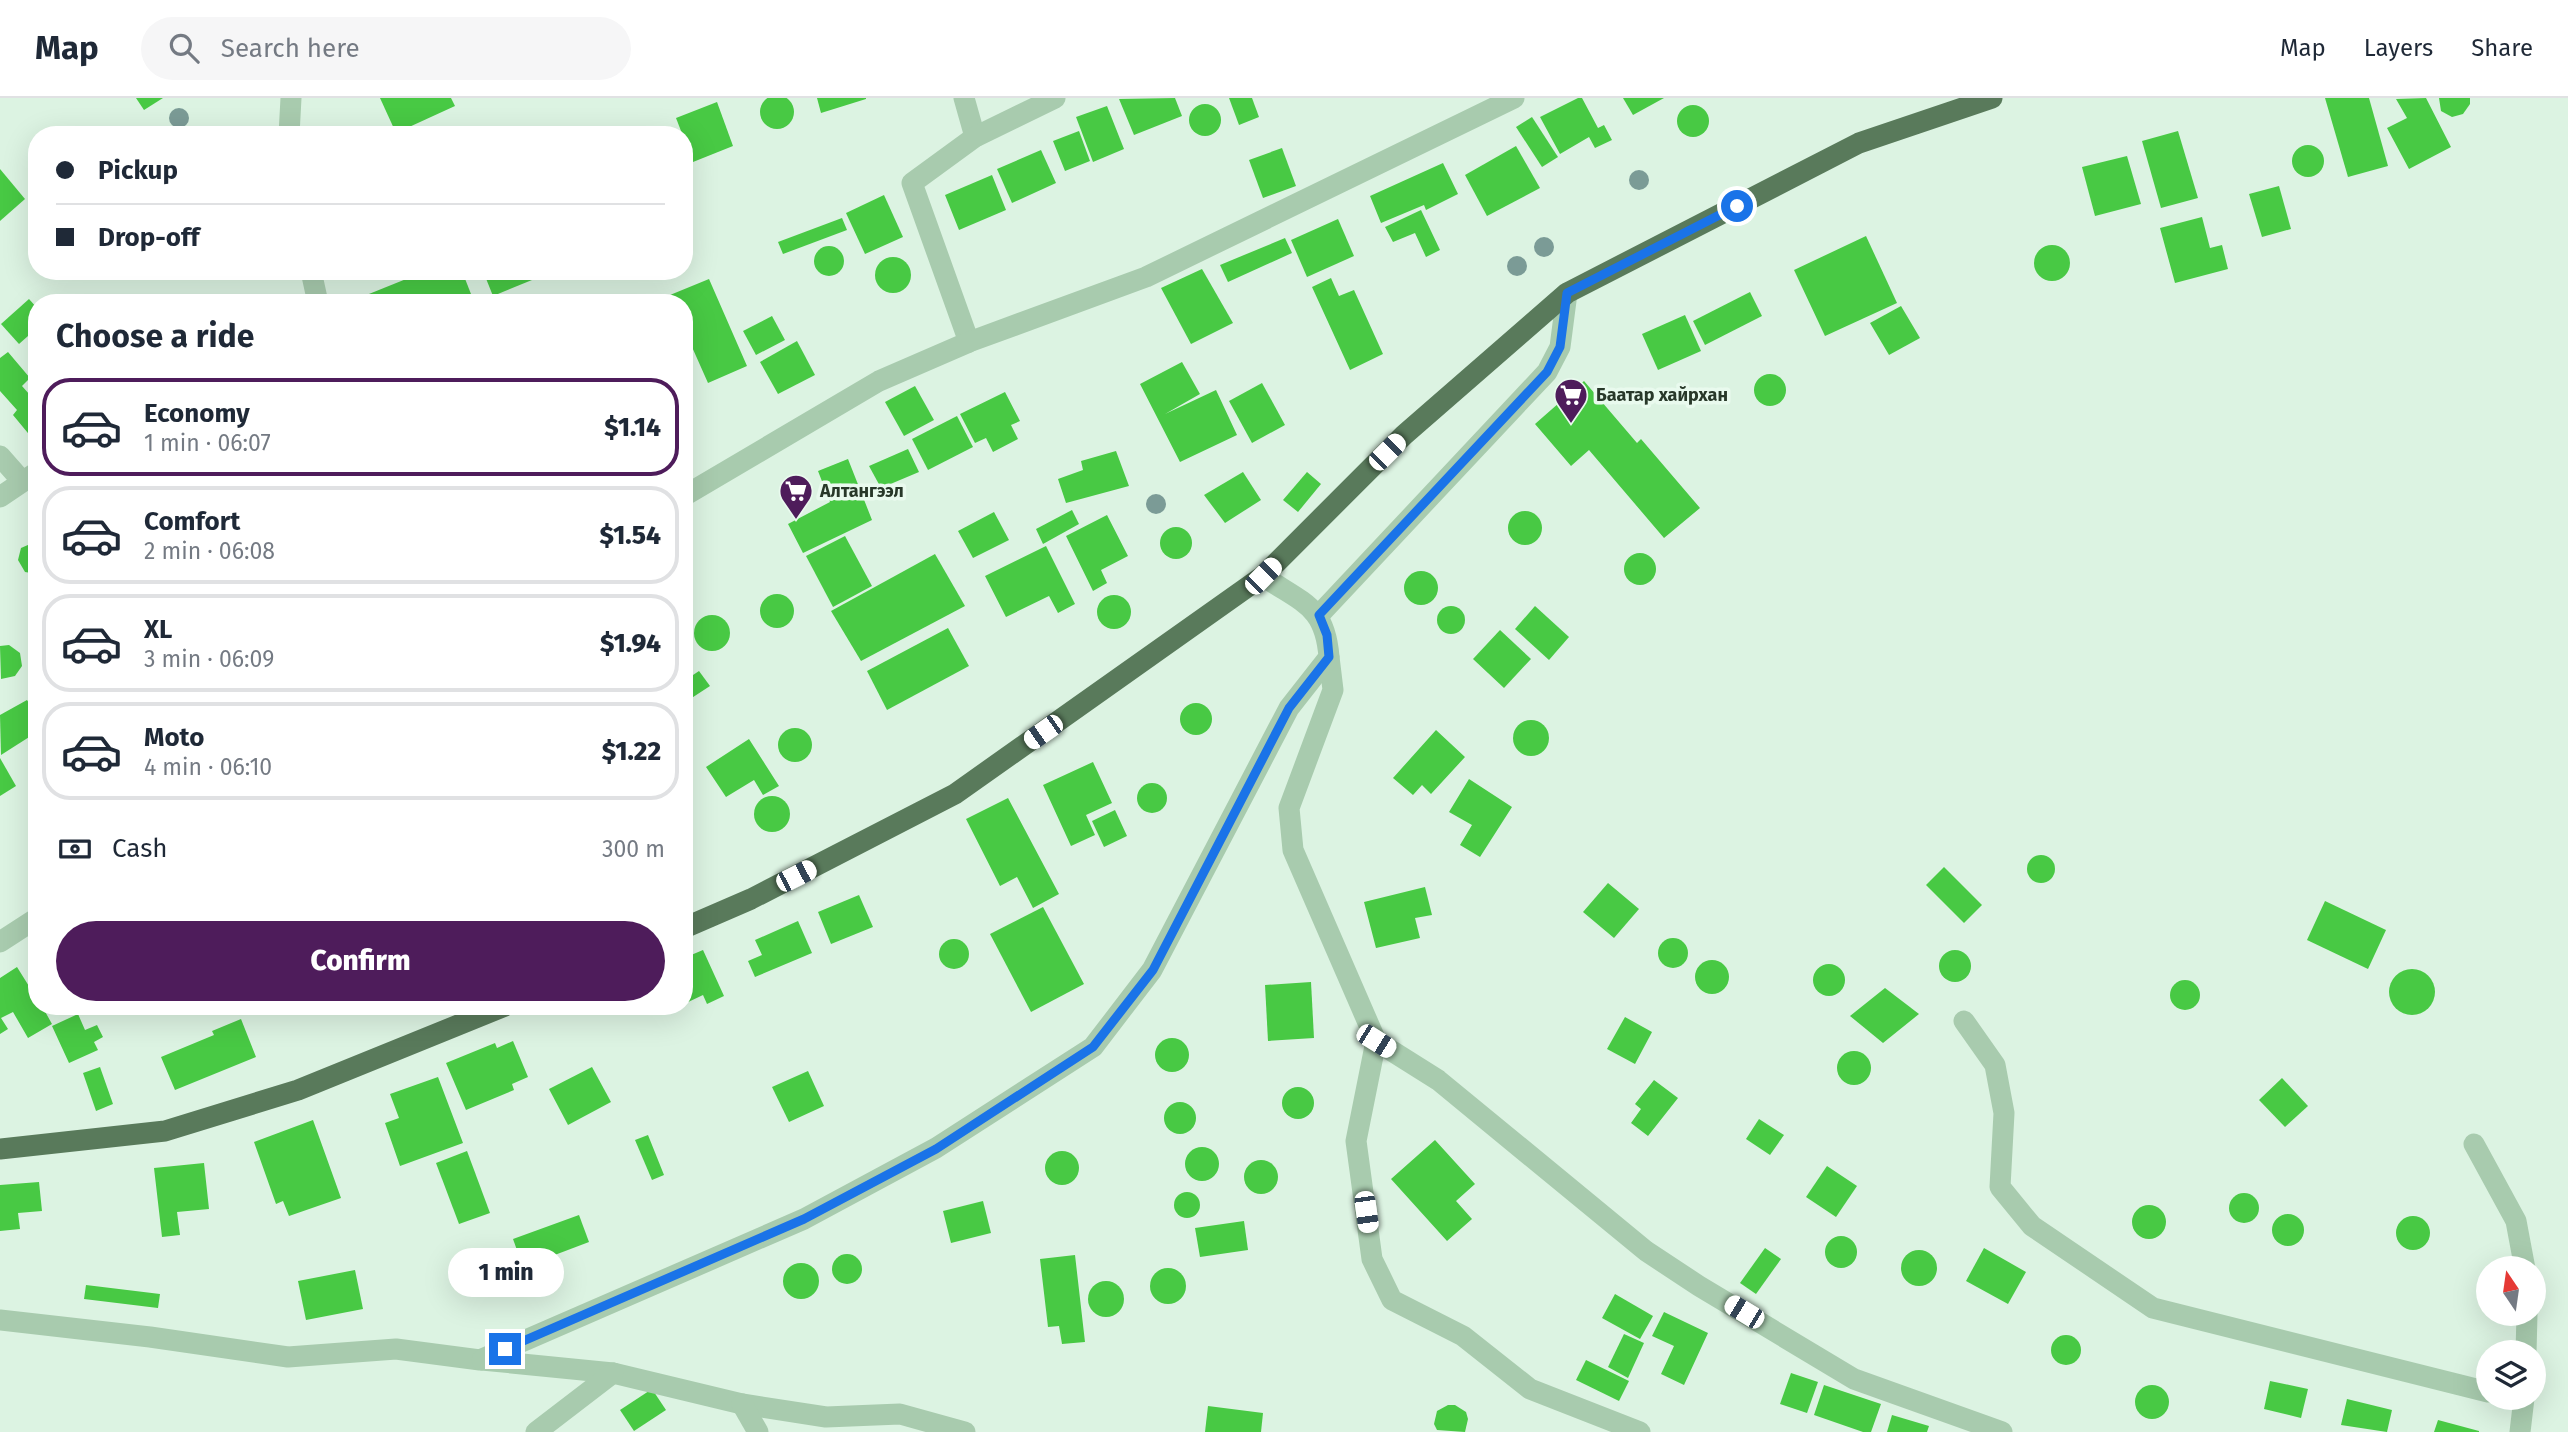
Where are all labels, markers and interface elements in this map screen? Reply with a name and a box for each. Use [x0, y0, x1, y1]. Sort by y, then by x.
search box [141, 17, 631, 80]
text: Map [35, 28, 99, 68]
icon: search [165, 29, 203, 67]
text: Search here [221, 33, 360, 64]
text: Map [2280, 34, 2326, 62]
text: Layers [2364, 34, 2433, 62]
text: Share [2471, 34, 2533, 62]
text: Pickup [98, 155, 178, 186]
route start [1721, 190, 1753, 222]
text: Drop-off [98, 222, 200, 253]
text: Choose a ride [56, 317, 254, 355]
supermarket icon: Баатар хайрхан [1552, 376, 1590, 425]
place label: Баатар хайрхан [1596, 384, 1728, 406]
icon: car [60, 396, 123, 459]
text: Economy [144, 398, 250, 429]
text: $1.14 [604, 412, 661, 443]
text: 1 min · 06:07 [144, 429, 271, 457]
car [1365, 430, 1410, 474]
supermarket icon: Алтангээл [777, 472, 815, 521]
place label: Алтангээл [819, 480, 904, 502]
icon: car [60, 504, 123, 567]
text: Comfort [144, 506, 240, 537]
text: $1.54 [600, 520, 661, 551]
text: 2 min · 06:08 [144, 537, 275, 565]
car [1241, 554, 1286, 598]
icon: car [60, 612, 123, 675]
text: XL [144, 614, 172, 645]
text: $1.94 [600, 628, 661, 659]
text: 3 min · 06:09 [144, 645, 274, 673]
car [1020, 711, 1067, 753]
icon: car [60, 720, 123, 783]
text: Moto [144, 722, 204, 753]
text: $1.22 [602, 736, 661, 767]
text: 4 min · 06:10 [144, 753, 272, 781]
icon: cash [56, 830, 94, 868]
text: Cash [112, 833, 168, 864]
text: 300 m [602, 835, 665, 863]
car [773, 857, 820, 895]
button: Confirm [56, 921, 665, 1001]
car [1353, 1021, 1400, 1061]
car [1353, 1190, 1380, 1234]
callout: 1 min [447, 1248, 563, 1296]
north arrow [2476, 1256, 2546, 1326]
map controls [2476, 1256, 2546, 1410]
text: 1 min [478, 1258, 534, 1286]
car [1721, 1292, 1768, 1332]
route end [489, 1333, 521, 1365]
button: layers [2476, 1340, 2546, 1410]

